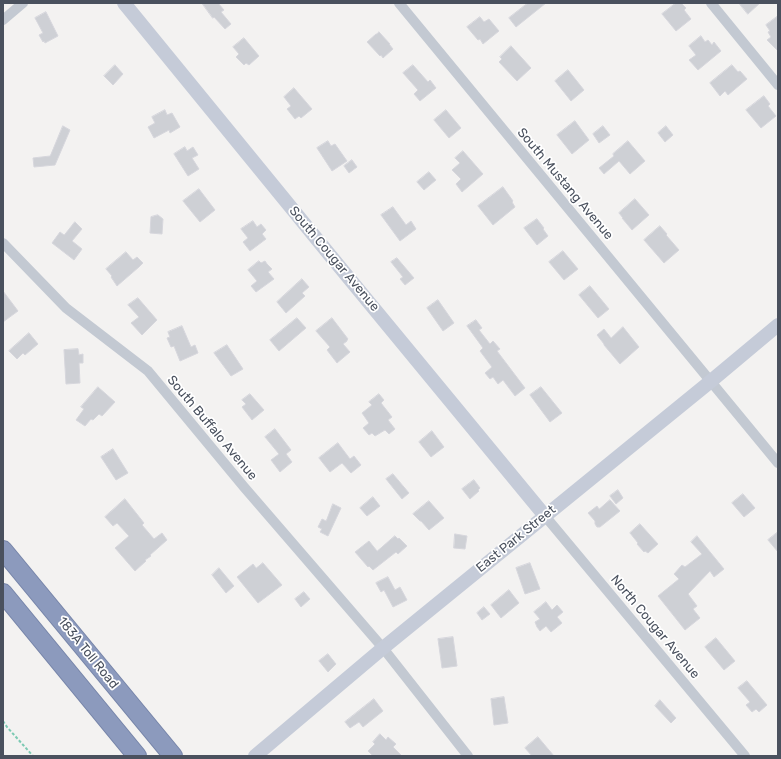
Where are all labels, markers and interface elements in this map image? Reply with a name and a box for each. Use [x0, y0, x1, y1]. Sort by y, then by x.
street label: South Mustang Avenue [514, 125, 616, 243]
street label: South Cougar Avenue [286, 203, 382, 315]
street label: South Buffalo Avenue [164, 373, 260, 483]
street label: East Park Street [473, 502, 559, 576]
street label: North Cougar Avenue [607, 572, 703, 682]
street label: 183A Toll Road [54, 614, 122, 692]

